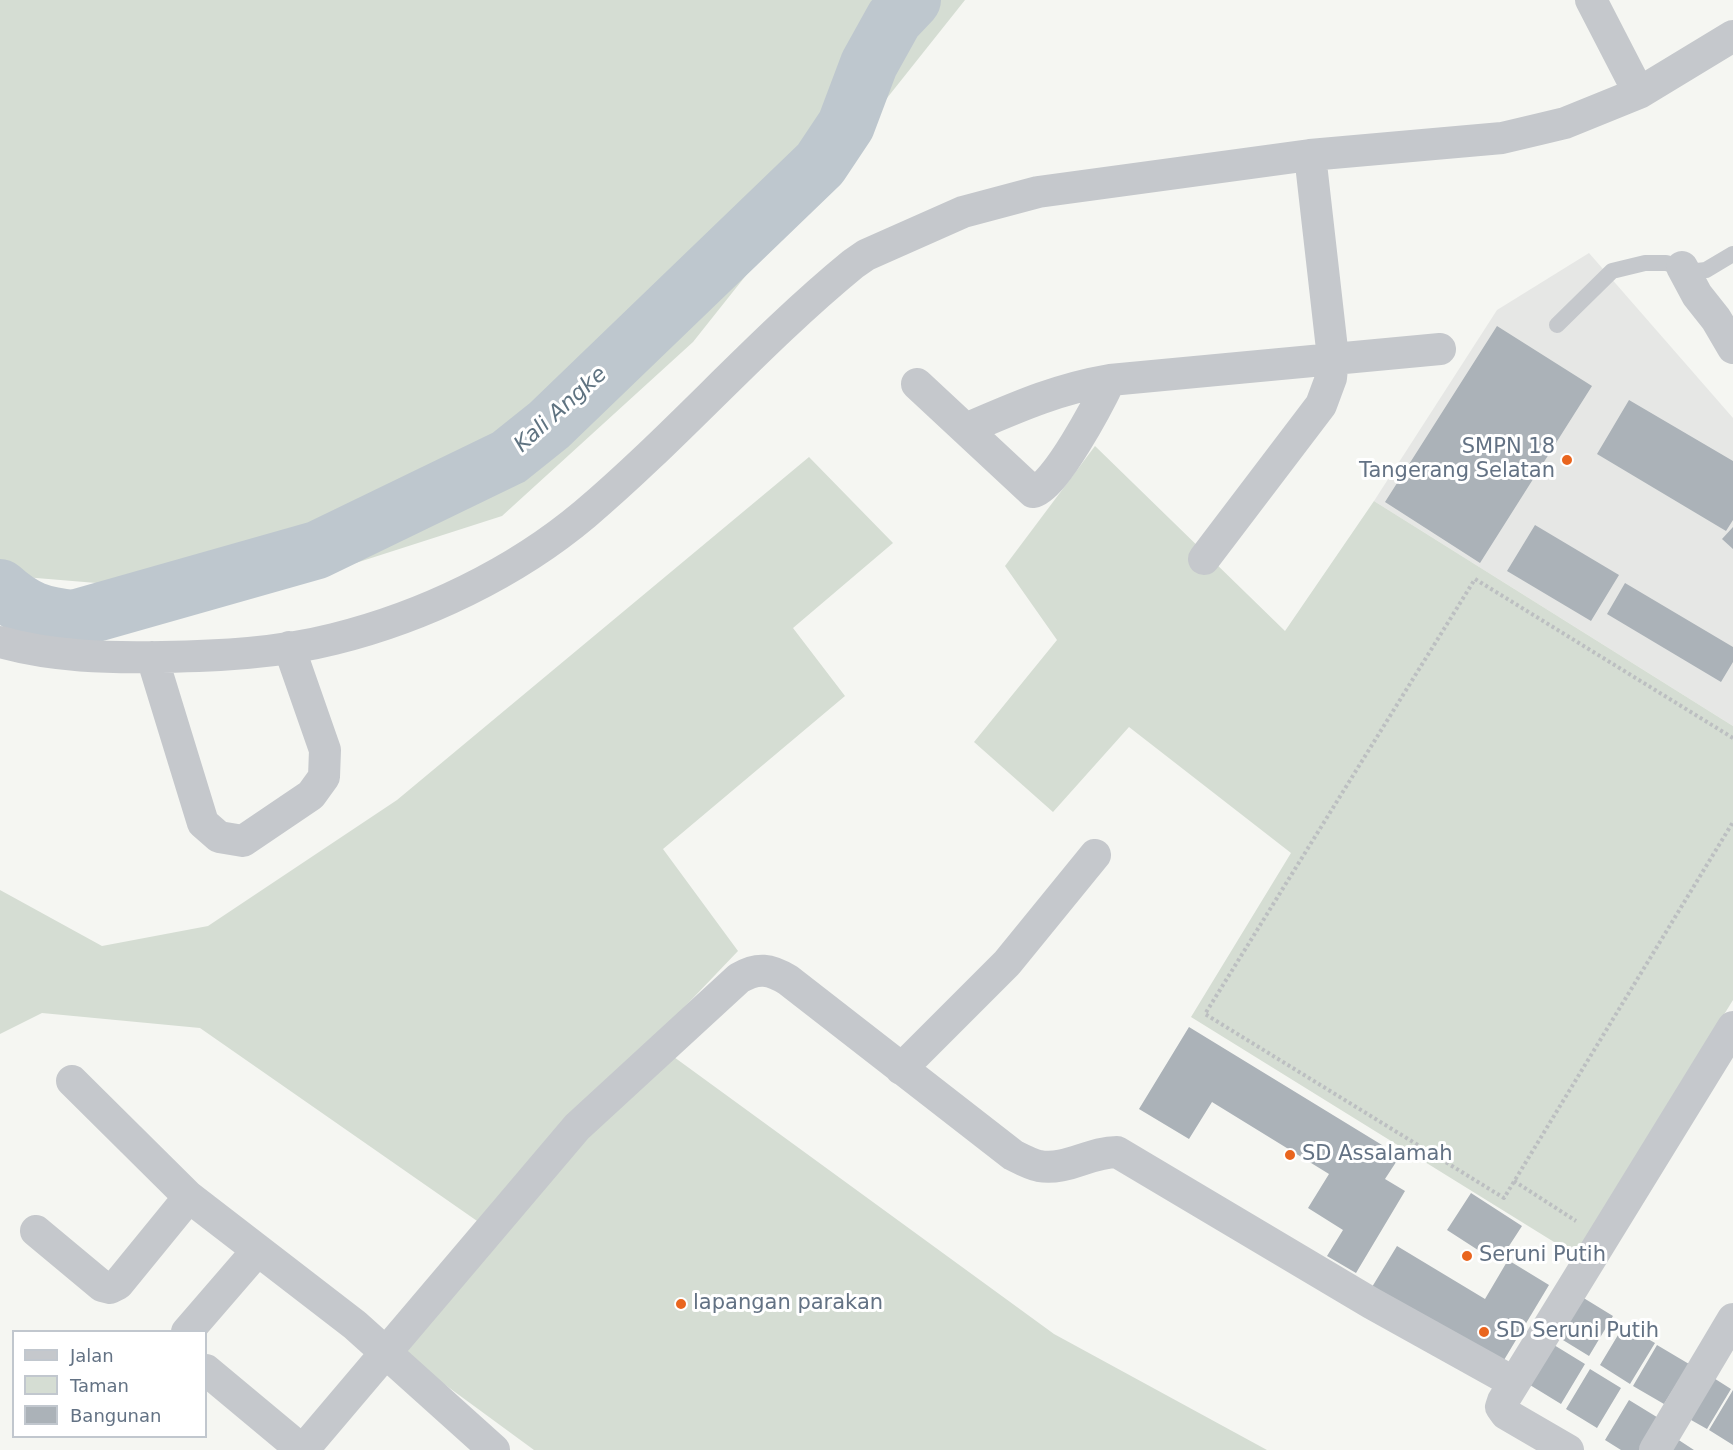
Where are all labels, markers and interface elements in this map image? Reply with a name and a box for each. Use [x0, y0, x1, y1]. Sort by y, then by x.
water label: Kali Angke [509, 362, 613, 458]
place label: SMPN 18 Tangerang Selatan [1359, 435, 1555, 485]
marker: SMPN 18 Tangerang Selatan [1560, 453, 1574, 467]
place label: SD Assalamah [1302, 1142, 1453, 1168]
marker: SD Assalamah [1283, 1148, 1297, 1162]
place label: Seruni Putih [1479, 1243, 1606, 1269]
marker: Seruni Putih [1460, 1249, 1474, 1263]
place label: lapangan parakan [693, 1291, 883, 1317]
marker: lapangan parakan [674, 1297, 688, 1311]
place label: SD Seruni Putih [1496, 1319, 1659, 1345]
marker: SD Seruni Putih [1477, 1325, 1491, 1339]
legend [12, 1330, 207, 1438]
text: Jalan [70, 1345, 114, 1366]
text: Taman [70, 1375, 129, 1396]
text: Bangunan [70, 1405, 161, 1426]

